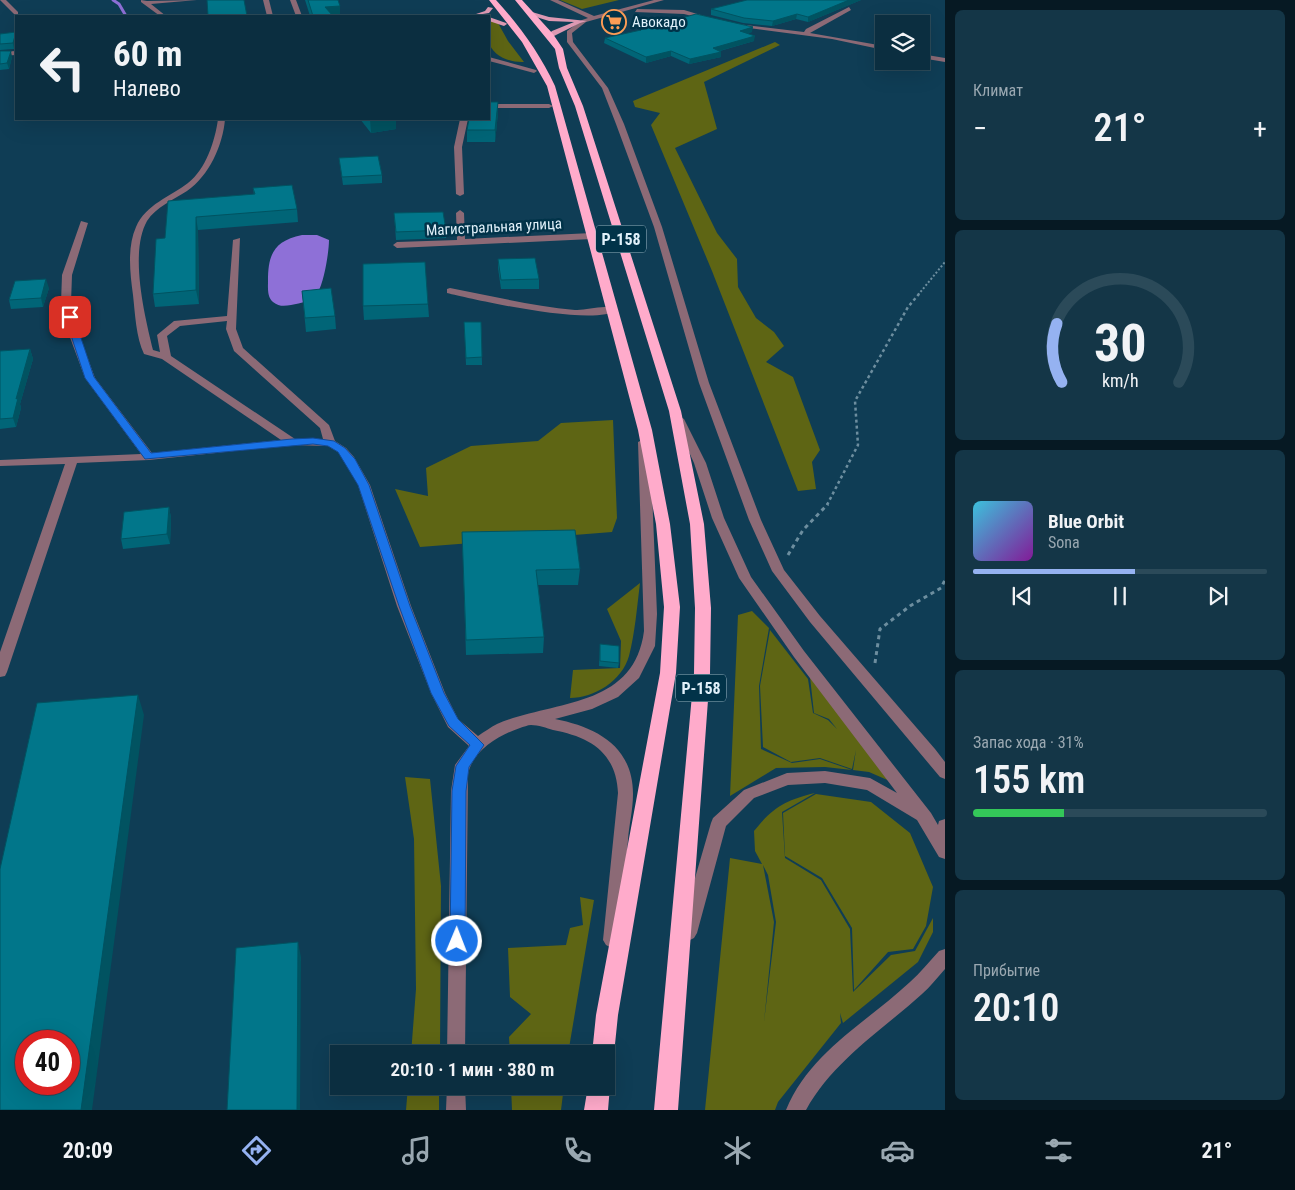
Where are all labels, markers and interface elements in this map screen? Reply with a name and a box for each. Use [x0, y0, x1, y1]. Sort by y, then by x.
supermarket icon: Авокадо [601, 9, 627, 35]
place label: Авокадо [632, 13, 686, 31]
map controls [875, 15, 930, 70]
button: layers [875, 15, 930, 70]
text: 60 m [113, 34, 182, 75]
icon: left [30, 35, 95, 100]
text: Налево [113, 76, 181, 101]
text: Климат [973, 81, 1023, 100]
text: 21° [1094, 106, 1146, 150]
text: − [973, 112, 987, 145]
text: + [1253, 112, 1267, 145]
street label: Магистральная улица [425, 214, 563, 240]
road number: Р-158 [596, 225, 646, 252]
pin [49, 296, 91, 338]
icon: arrive [56, 303, 84, 331]
text: 30 [1094, 313, 1146, 374]
text: km/h [1102, 370, 1138, 391]
text: Blue Orbit [1048, 510, 1124, 533]
text: Sona [1048, 533, 1080, 552]
icon: previous [1008, 582, 1036, 610]
icon: pause [1106, 582, 1134, 610]
icon: next [1204, 582, 1232, 610]
road number: Р-158 [676, 674, 726, 701]
text: Запас хода · 31% [973, 733, 1084, 752]
text: 155 km [973, 758, 1085, 802]
position arrow [430, 914, 482, 966]
text: Прибытие [973, 961, 1040, 980]
text: 20:10 [973, 986, 1059, 1030]
speed limit sign: 40 [15, 1030, 80, 1095]
text: 20:10 · 1 мин · 380 m [391, 1058, 554, 1081]
icon: directions [239, 1133, 274, 1168]
icon: music [399, 1133, 434, 1168]
icon: phone [560, 1133, 595, 1168]
icon: climate [720, 1133, 755, 1168]
icon: car [880, 1133, 915, 1168]
icon: filters [1041, 1133, 1076, 1168]
text: 20:09 [63, 1138, 113, 1163]
text: 21° [1201, 1138, 1232, 1163]

